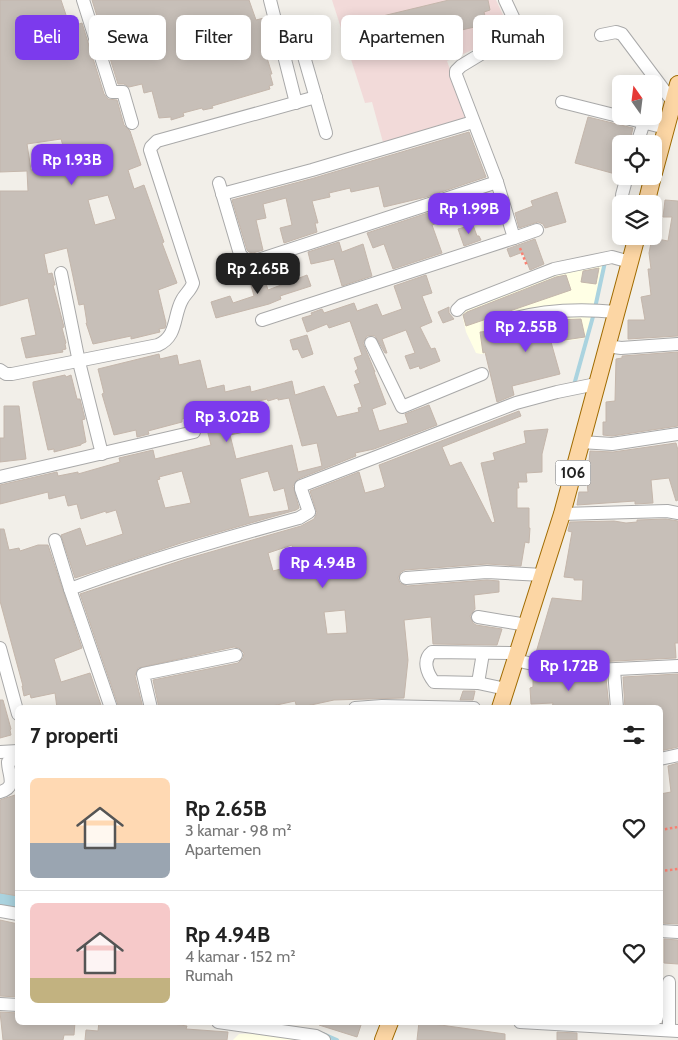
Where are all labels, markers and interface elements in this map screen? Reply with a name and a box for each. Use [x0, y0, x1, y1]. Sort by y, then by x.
chip: Beli [15, 15, 79, 60]
chip: Sewa [89, 15, 166, 60]
chip: Filter [176, 15, 251, 60]
chip: Baru [261, 15, 331, 60]
chip: Apartemen [341, 15, 463, 60]
chip: Rumah [473, 15, 563, 60]
north arrow [612, 75, 662, 125]
map controls [612, 75, 662, 245]
button: locate [612, 135, 662, 185]
pin: Rp 1.93B [20, 144, 124, 186]
text: Rp 1.93B [42, 150, 102, 169]
pin: Rp 1.99B [417, 192, 521, 235]
button: layers [612, 195, 662, 245]
text: Rp 1.99B [439, 199, 499, 218]
pin: Rp 2.65B [206, 252, 310, 295]
text: Rp 2.65B [227, 259, 289, 278]
pin: Rp 2.55B [474, 310, 578, 353]
text: Rp 2.55B [495, 317, 557, 336]
pin: Rp 3.02B [175, 400, 279, 443]
text: Rp 3.02B [195, 407, 259, 426]
road number: 106 [556, 460, 590, 486]
pin: Rp 4.94B [271, 546, 375, 589]
text: Rp 4.94B [291, 553, 355, 572]
pin: Rp 1.72B [517, 650, 621, 692]
text: Rp 1.72B [540, 656, 598, 675]
icon: filters [620, 721, 648, 749]
text: 7 properti [30, 723, 118, 748]
text: Rp 2.65B [185, 796, 267, 821]
icon: home [70, 798, 130, 858]
icon: heart [620, 814, 648, 842]
text: 3 kamar · 98 m² [185, 821, 292, 840]
text: Apartemen [185, 840, 261, 859]
text: Rp 4.94B [185, 922, 270, 947]
icon: home [70, 923, 130, 983]
icon: heart [620, 939, 648, 967]
text: 4 kamar · 152 m² [185, 947, 296, 966]
text: Rumah [185, 966, 233, 985]

